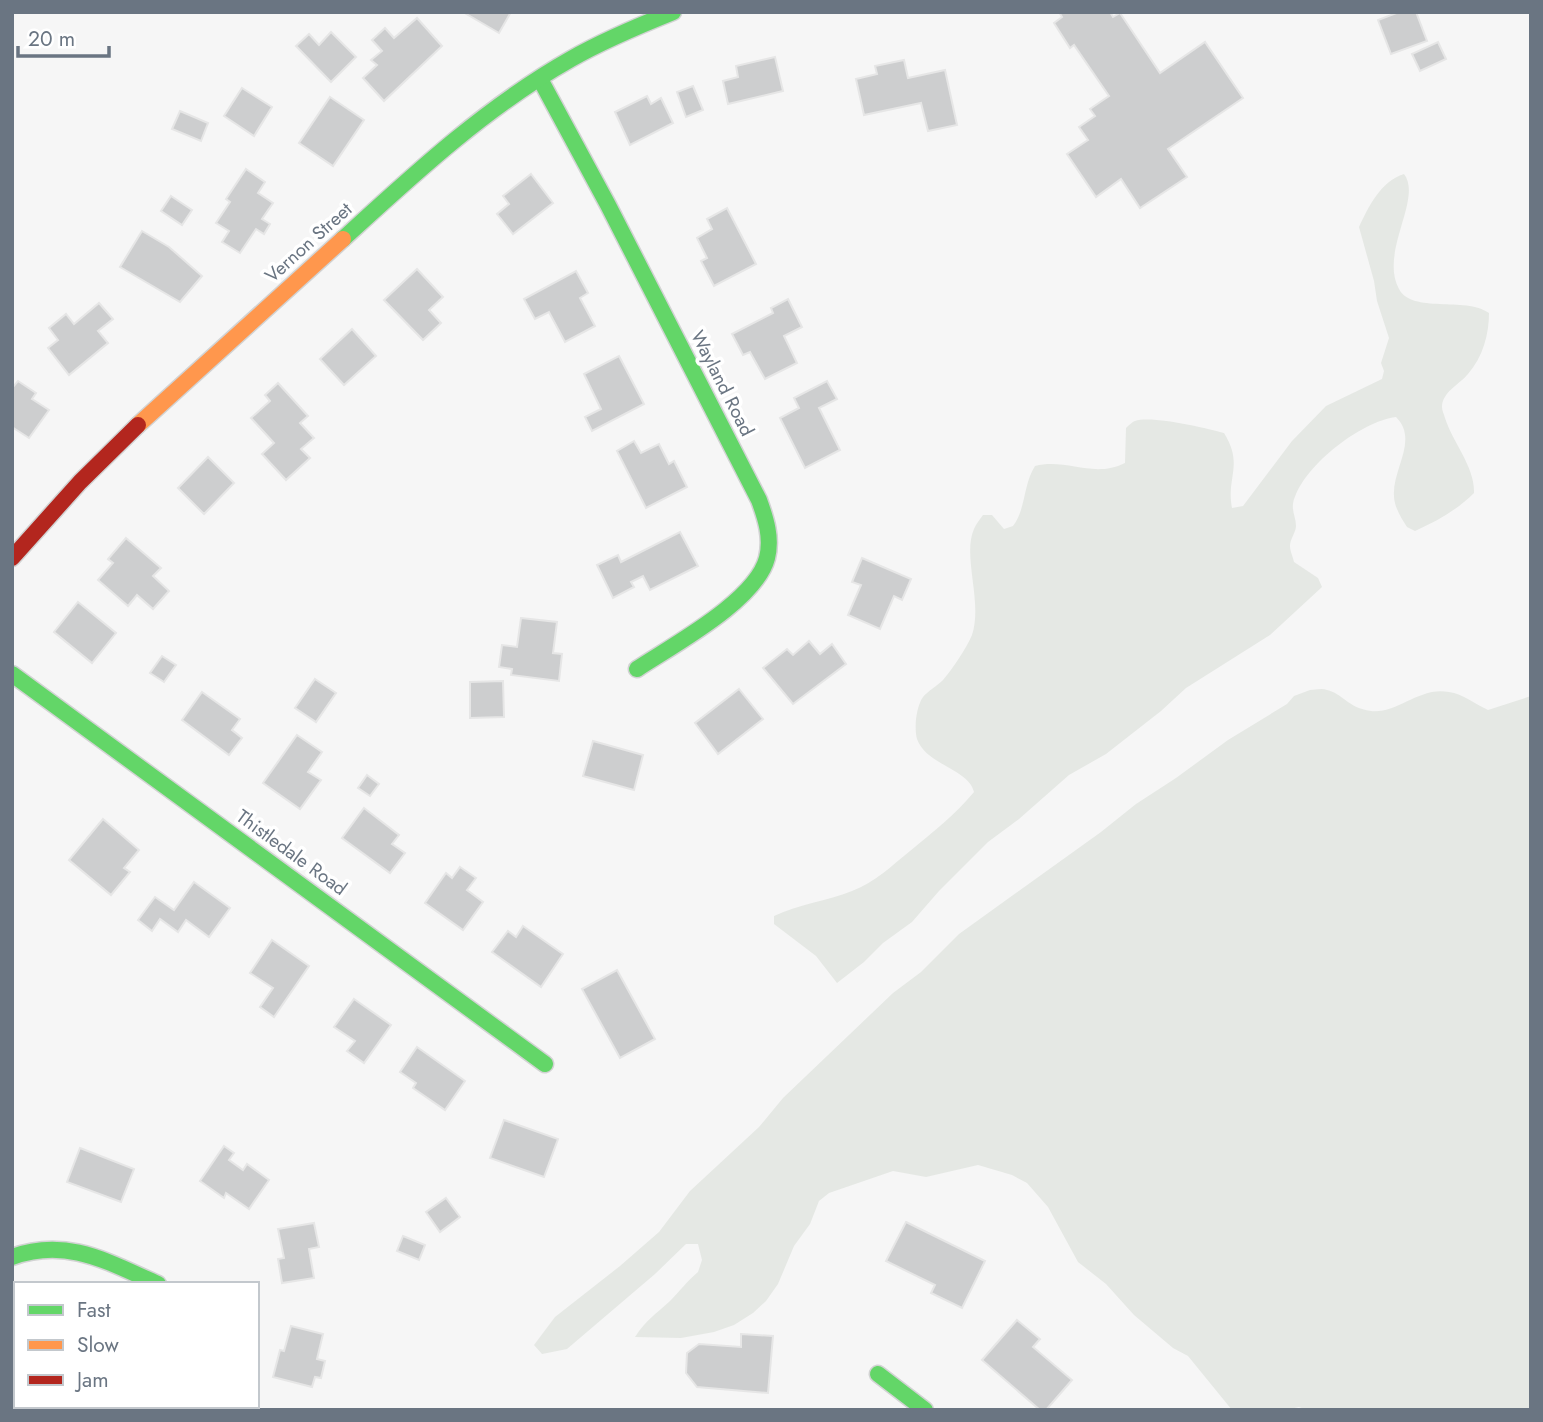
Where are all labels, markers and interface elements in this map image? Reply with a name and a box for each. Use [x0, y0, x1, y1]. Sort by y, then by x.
scale bar [18, 14, 108, 58]
text: 20 m [28, 24, 75, 54]
street label: Vernon Street [259, 196, 358, 289]
street label: Wayland Road [684, 326, 761, 441]
street label: Thistledale Road [231, 803, 353, 902]
legend [14, 1282, 259, 1408]
text: Fast [77, 1295, 110, 1325]
text: Slow [77, 1330, 119, 1360]
text: Jam [74, 1365, 109, 1395]

